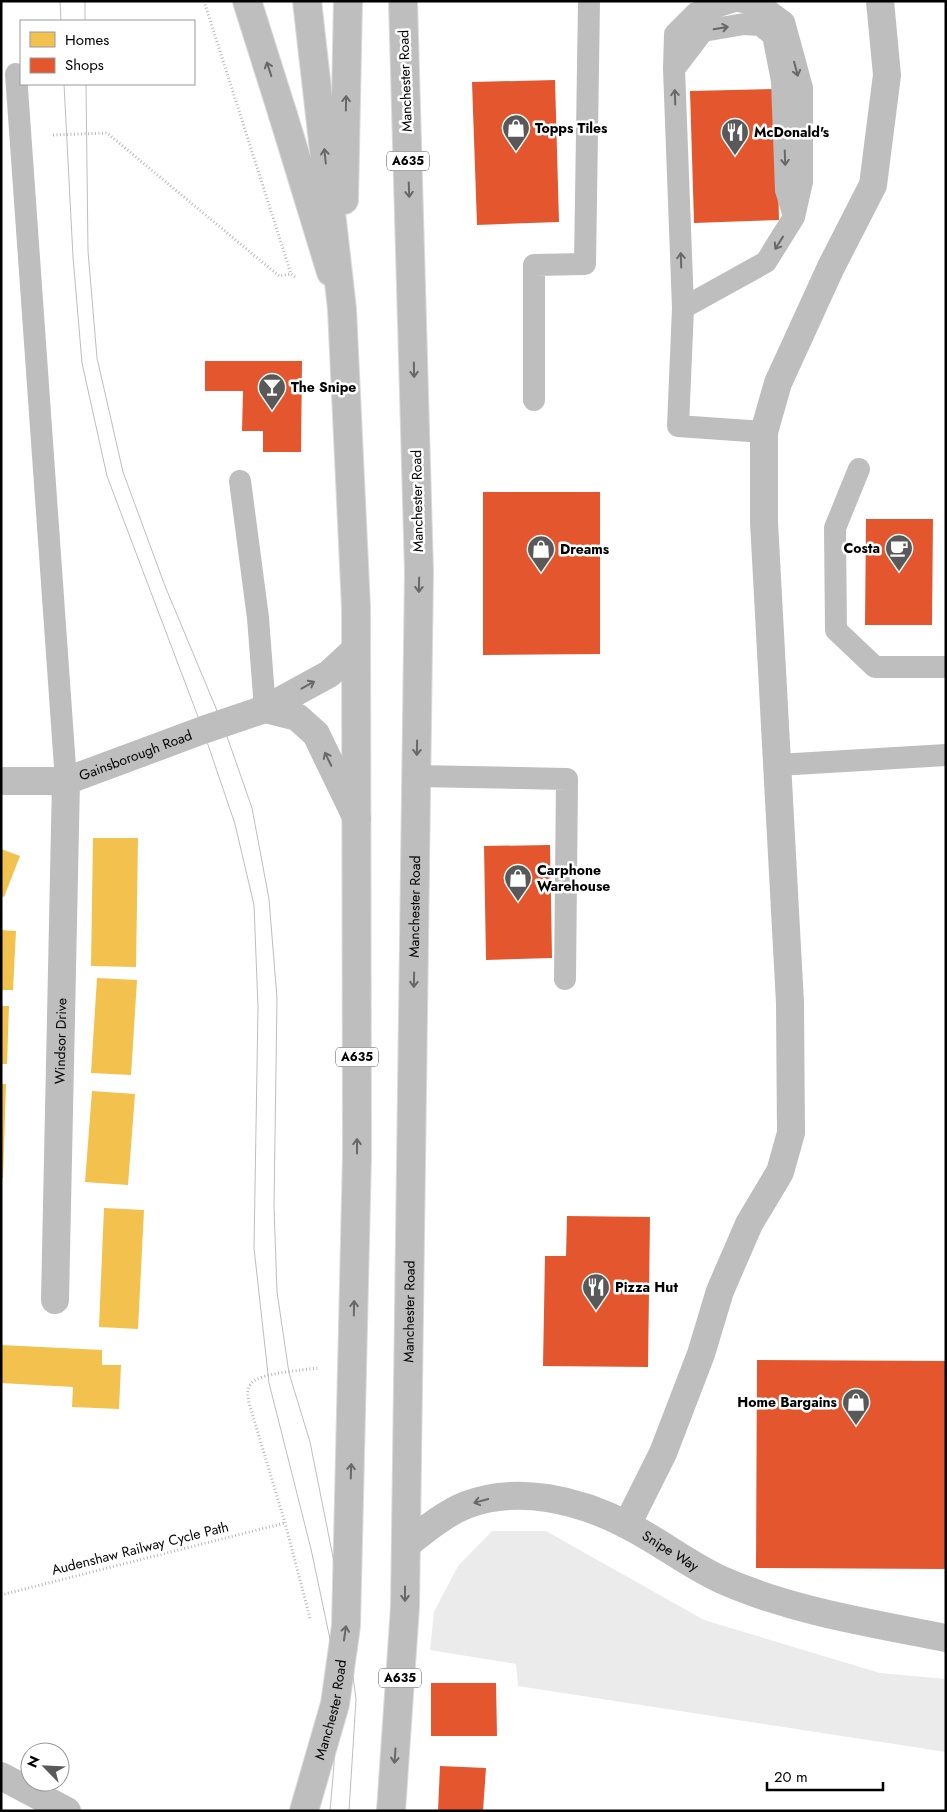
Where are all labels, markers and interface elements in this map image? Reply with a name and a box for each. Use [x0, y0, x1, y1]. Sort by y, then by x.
legend [20, 20, 195, 85]
one-way arrow [712, 22, 728, 32]
text: Homes [65, 29, 109, 51]
street label: Manchester Road [393, 30, 417, 132]
text: Shops [65, 54, 104, 76]
one-way arrow [792, 60, 802, 76]
one-way arrow [263, 61, 273, 77]
one-way arrow [670, 90, 679, 106]
one-way arrow [341, 95, 351, 112]
shop icon: Topps Tiles [501, 113, 531, 152]
restaurant icon: McDonald's [720, 117, 750, 156]
place label: Topps Tiles [535, 118, 608, 138]
place label: McDonald's [754, 122, 830, 142]
one-way arrow [320, 149, 330, 165]
one-way arrow [780, 150, 790, 166]
road number: A635 [387, 152, 429, 170]
one-way arrow [404, 182, 414, 198]
one-way arrow [773, 235, 783, 249]
one-way arrow [676, 252, 686, 268]
one-way arrow [409, 362, 419, 378]
bar icon: The Snipe [257, 372, 287, 411]
place label: The Snipe [291, 377, 356, 397]
street label: Manchester Road [406, 450, 428, 552]
cafe icon: Costa [884, 533, 914, 572]
shop icon: Dreams [526, 534, 556, 573]
place label: Costa [844, 538, 880, 558]
place label: Dreams [560, 539, 610, 559]
one-way arrow [414, 577, 424, 593]
one-way arrow [300, 680, 315, 689]
street label: Gainsborough Road [76, 725, 195, 785]
one-way arrow [412, 739, 422, 755]
one-way arrow [323, 752, 332, 767]
street label: Manchester Road [404, 855, 425, 958]
place label: Carphone Warehouse [537, 860, 610, 896]
shop icon: Carphone Warehouse [503, 863, 533, 902]
one-way arrow [409, 972, 419, 988]
street label: Windsor Drive [50, 998, 71, 1084]
road number: A635 [336, 1048, 378, 1066]
one-way arrow [352, 1138, 362, 1154]
street label: Manchester Road [398, 1260, 420, 1363]
restaurant icon: Pizza Hut [581, 1272, 611, 1311]
place label: Pizza Hut [615, 1277, 678, 1297]
one-way arrow [350, 1301, 359, 1317]
shop icon: Home Bargains [841, 1387, 871, 1426]
place label: Home Bargains [737, 1392, 838, 1412]
one-way arrow [346, 1463, 356, 1480]
one-way arrow [473, 1497, 489, 1506]
street label: Audenshaw Railway Cycle Path [49, 1516, 231, 1580]
street label: Snipe Way [639, 1525, 703, 1576]
one-way arrow [401, 1586, 410, 1602]
one-way arrow [341, 1626, 351, 1642]
street label: Manchester Road [309, 1658, 351, 1762]
road number: A635 [379, 1669, 421, 1688]
north arrow [20, 1742, 70, 1792]
one-way arrow [390, 1748, 400, 1764]
text: N [22, 1753, 45, 1771]
scale bar [767, 1760, 883, 1792]
text: 20 m [774, 1766, 808, 1788]

